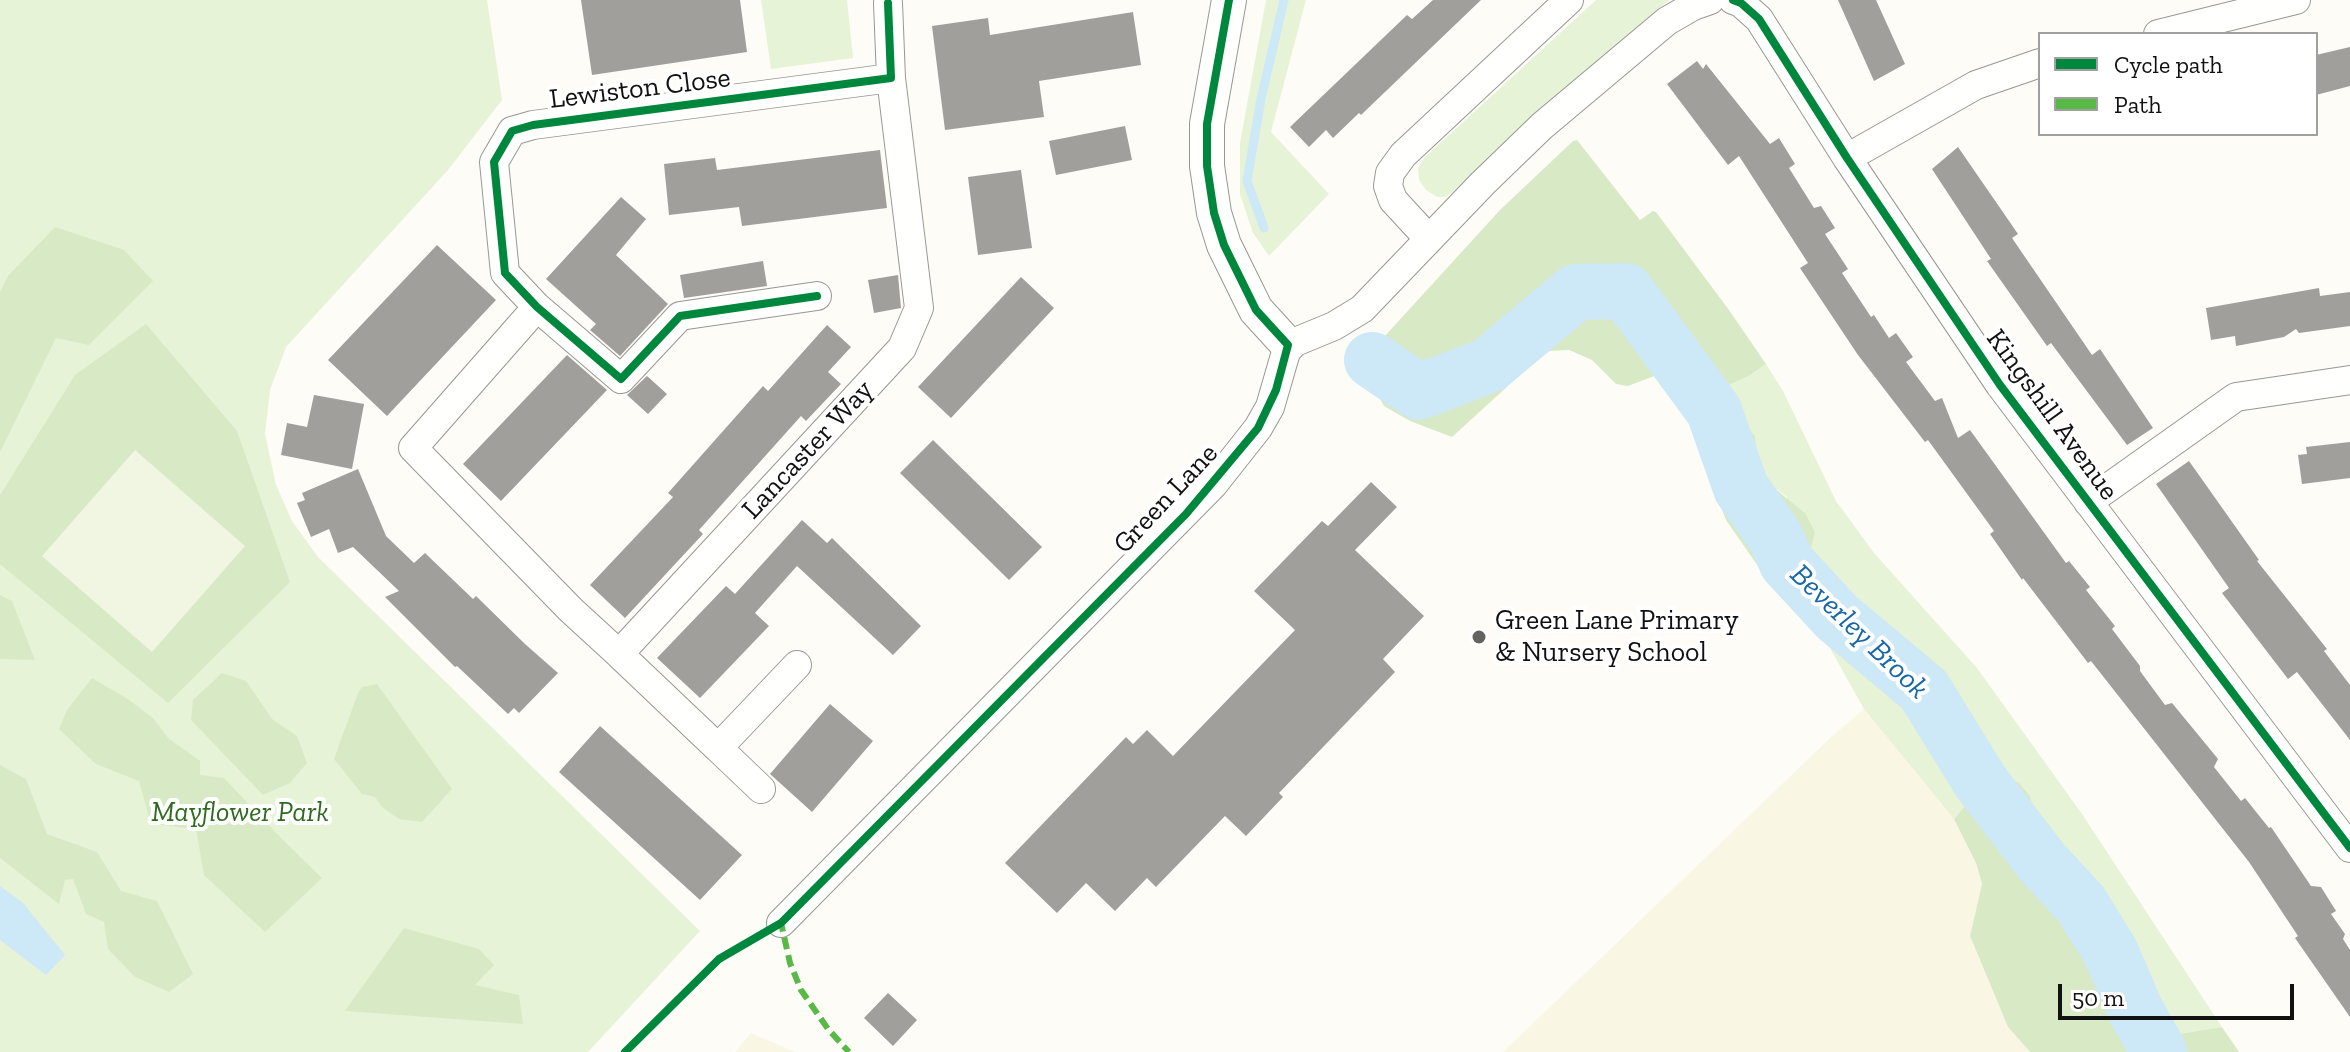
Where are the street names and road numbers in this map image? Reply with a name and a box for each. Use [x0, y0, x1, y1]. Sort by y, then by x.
street label: Lewiston Close [548, 61, 732, 117]
street label: Kingshill Avenue [1979, 323, 2125, 507]
street label: Lancaster Way [735, 374, 881, 526]
street label: Green Lane [1107, 437, 1225, 561]

